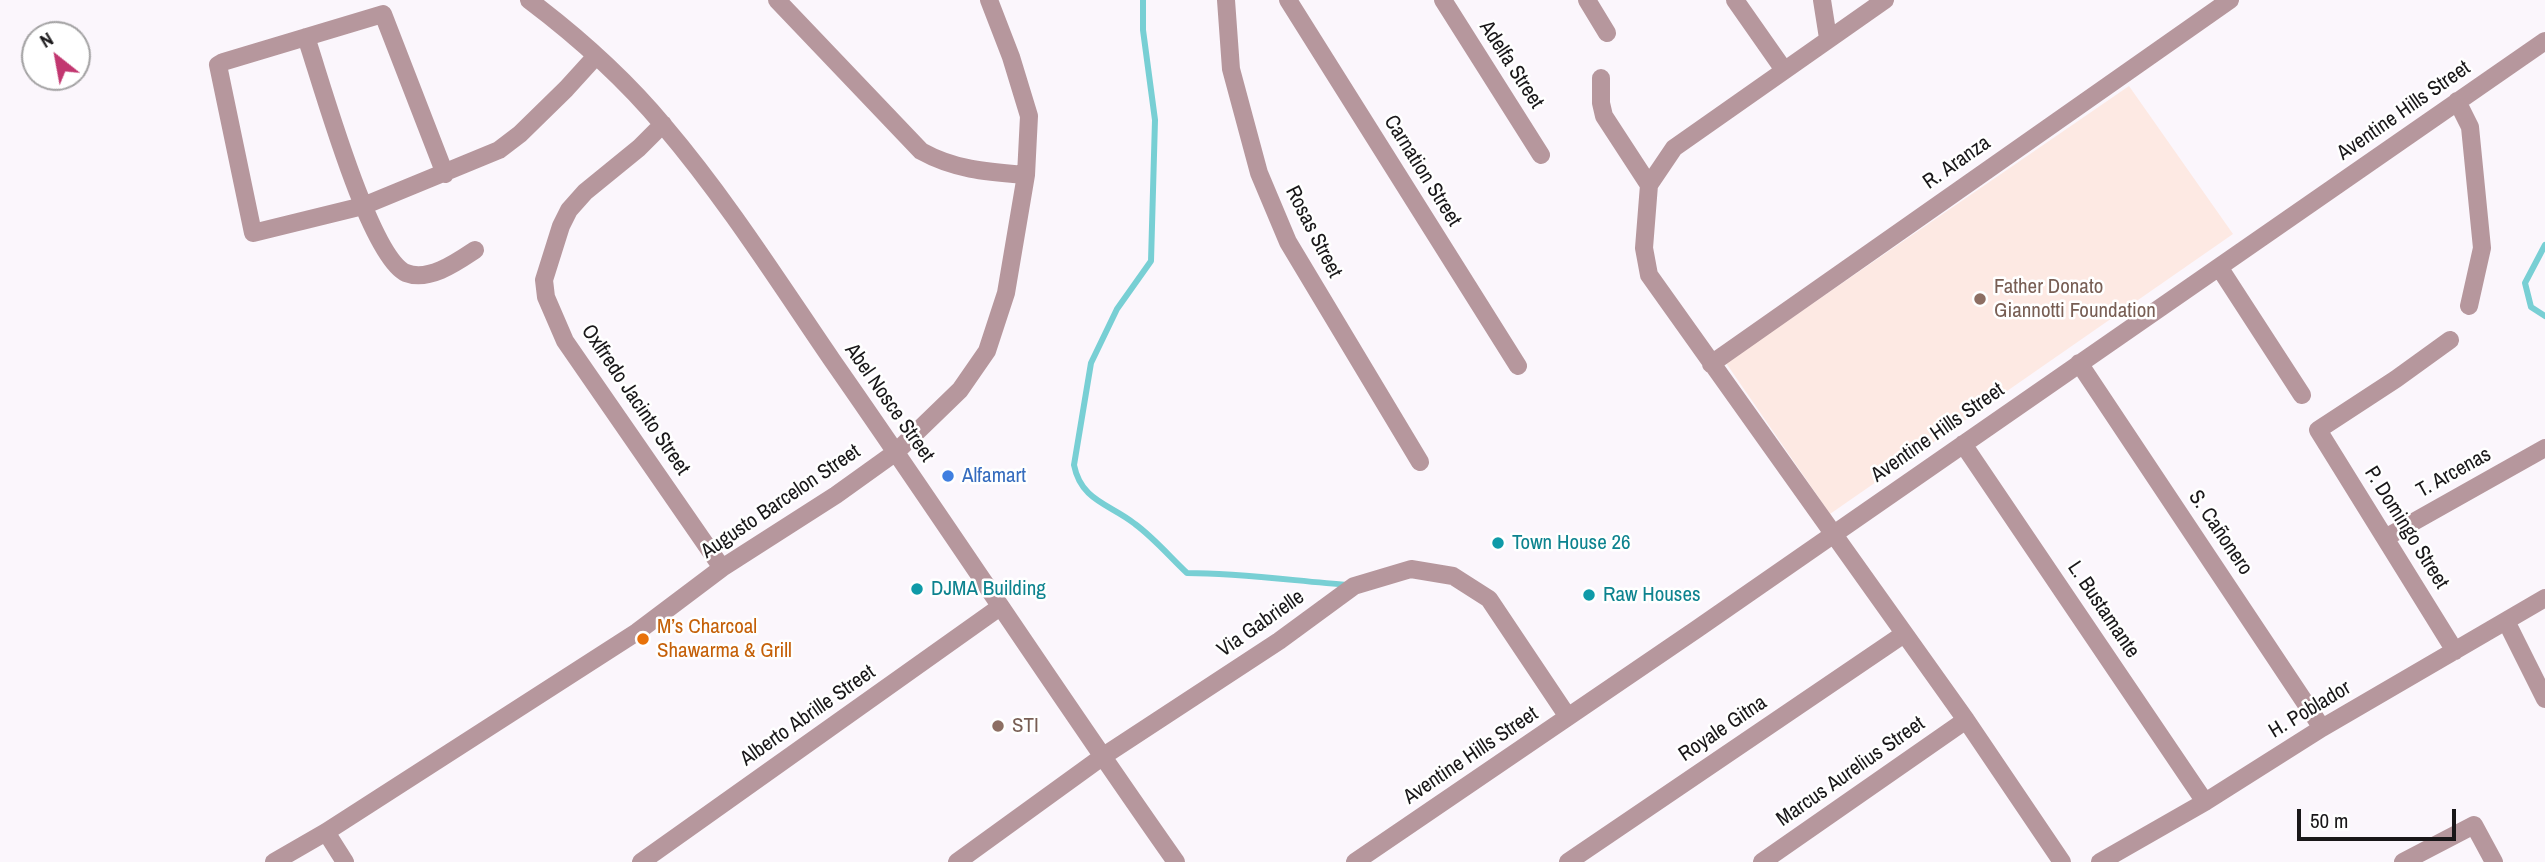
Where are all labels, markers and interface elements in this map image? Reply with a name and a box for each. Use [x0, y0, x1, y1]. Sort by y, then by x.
street label: Adelfa Street [1473, 16, 1549, 114]
north arrow [21, 21, 91, 91]
text: N [35, 26, 58, 54]
street label: Aventine Hills Street [2333, 56, 2475, 166]
street label: Carnation Street [1378, 111, 1466, 231]
street label: R. Aranza [1918, 131, 1996, 195]
street label: Rosas Street [1279, 182, 1347, 282]
place label: Father Donato Giannotti Foundation [1994, 274, 2156, 324]
marker: Father Donato Giannotti Foundation [1972, 291, 1988, 307]
street label: Oxlfredo Jacinto Street [575, 320, 695, 480]
street label: Abel Nosce Street [839, 339, 939, 467]
street label: Aventine Hills Street [1867, 378, 2009, 488]
street label: Augusto Barcelon Street [697, 439, 865, 565]
street label: T. Arcenas [2412, 442, 2496, 504]
street label: P. Domingo Street [2358, 462, 2454, 594]
place label: Alfamart [962, 463, 1026, 489]
marker: Alfamart [940, 468, 956, 484]
street label: S. Cañonero [2183, 486, 2257, 580]
place label: Town House 26 [1512, 530, 1631, 556]
marker: Town House 26 [1490, 535, 1506, 551]
street label: L. Bustamante [2062, 557, 2144, 663]
place label: DJMA Building [931, 576, 1046, 602]
marker: DJMA Building [909, 581, 925, 597]
place label: Raw Houses [1603, 582, 1701, 608]
street label: Via Gabrielle [1213, 585, 1309, 663]
marker: Raw Houses [1581, 587, 1597, 603]
place label: M’s Charcoal Shawarma & Grill [657, 614, 792, 664]
marker: M’s Charcoal Shawarma & Grill [635, 631, 651, 647]
street label: Alberto Abrille Street [736, 660, 880, 772]
street label: H. Poblador [2265, 676, 2355, 744]
street label: Royale Gitna [1674, 690, 1772, 768]
street label: Aventine Hills Street [1399, 702, 1543, 810]
street label: Marcus Aurelius Street [1772, 711, 1930, 833]
place label: STI [1012, 713, 1039, 739]
marker: STI [990, 718, 1006, 734]
scale bar [2300, 796, 2459, 840]
text: 50 m [2310, 806, 2348, 835]

